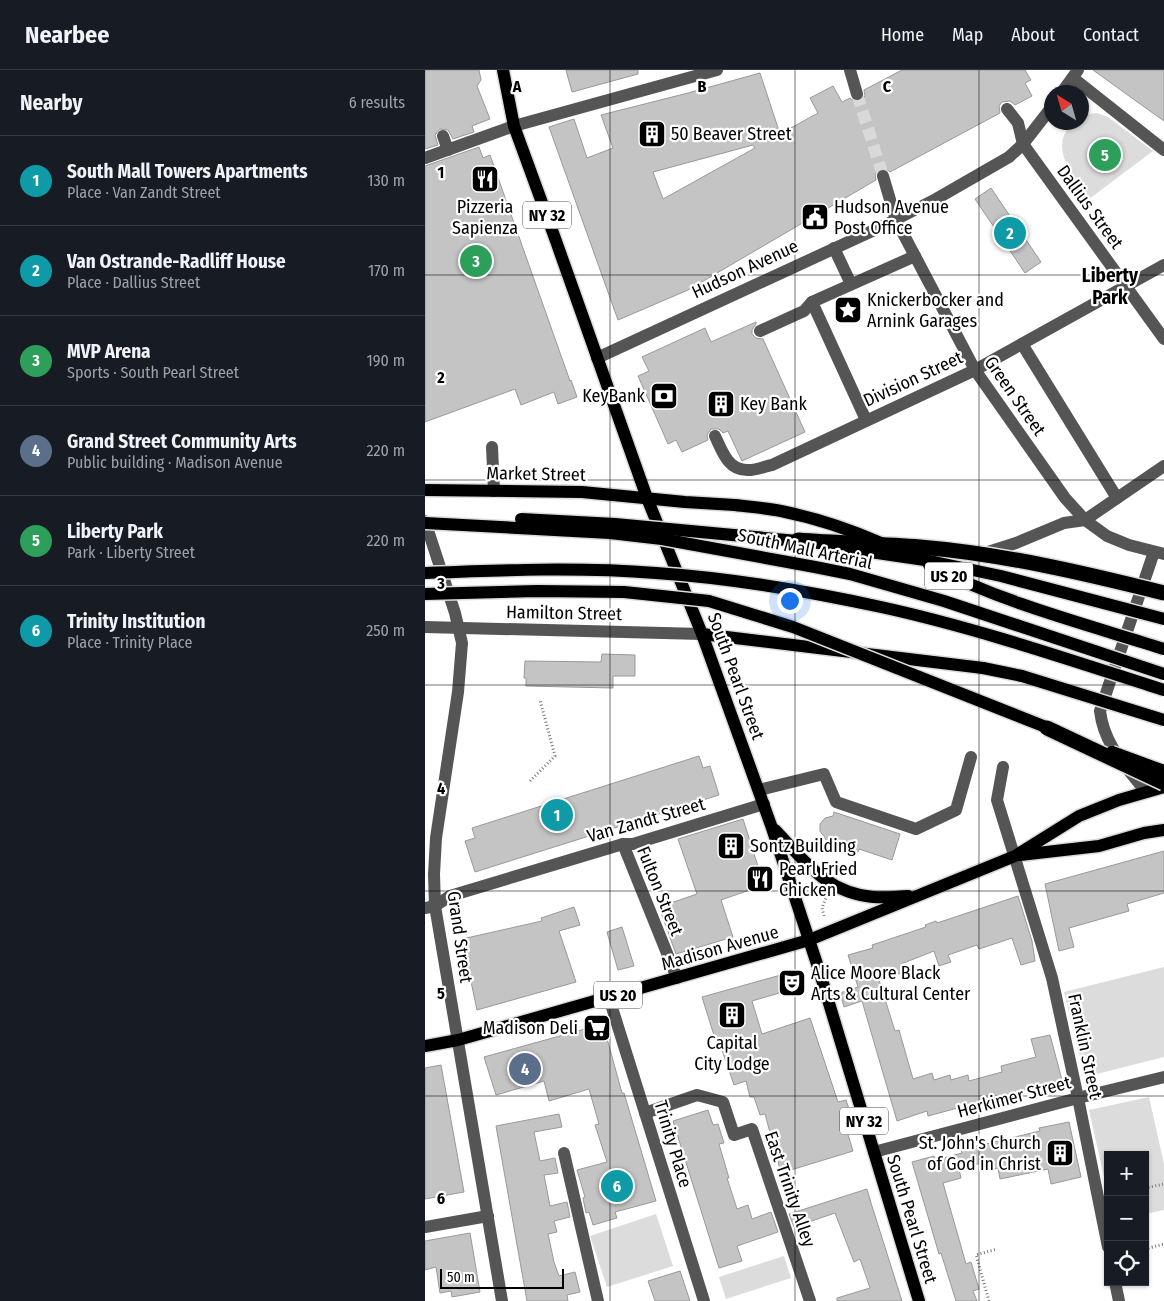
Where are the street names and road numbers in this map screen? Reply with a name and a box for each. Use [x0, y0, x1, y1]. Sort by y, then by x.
street label: Dallius Street [1052, 161, 1128, 253]
road number: NY 32 [523, 202, 571, 228]
street label: Hudson Avenue [688, 235, 802, 303]
street label: Division Street [860, 346, 966, 412]
street label: Green Street [980, 352, 1050, 440]
street label: Market Street [486, 462, 586, 486]
street label: South Mall Arterial [736, 524, 875, 574]
road number: US 20 [925, 562, 973, 590]
street label: Hamilton Street [506, 601, 622, 625]
street label: South Pearl Street [703, 610, 769, 743]
street label: Van Zandt Street [585, 793, 708, 847]
street label: Fulton Street [632, 843, 688, 939]
street label: Grand Street [443, 890, 477, 984]
street label: Madison Avenue [659, 921, 781, 975]
road number: US 20 [594, 982, 642, 1008]
street label: Franklin Street [1063, 991, 1107, 1101]
street label: Herkimer Street [955, 1071, 1073, 1123]
street label: Trinity Place [649, 1098, 697, 1190]
road number: NY 32 [840, 1108, 888, 1134]
street label: East Trinity Alley [760, 1128, 820, 1250]
street label: South Pearl Street [882, 1152, 942, 1286]

